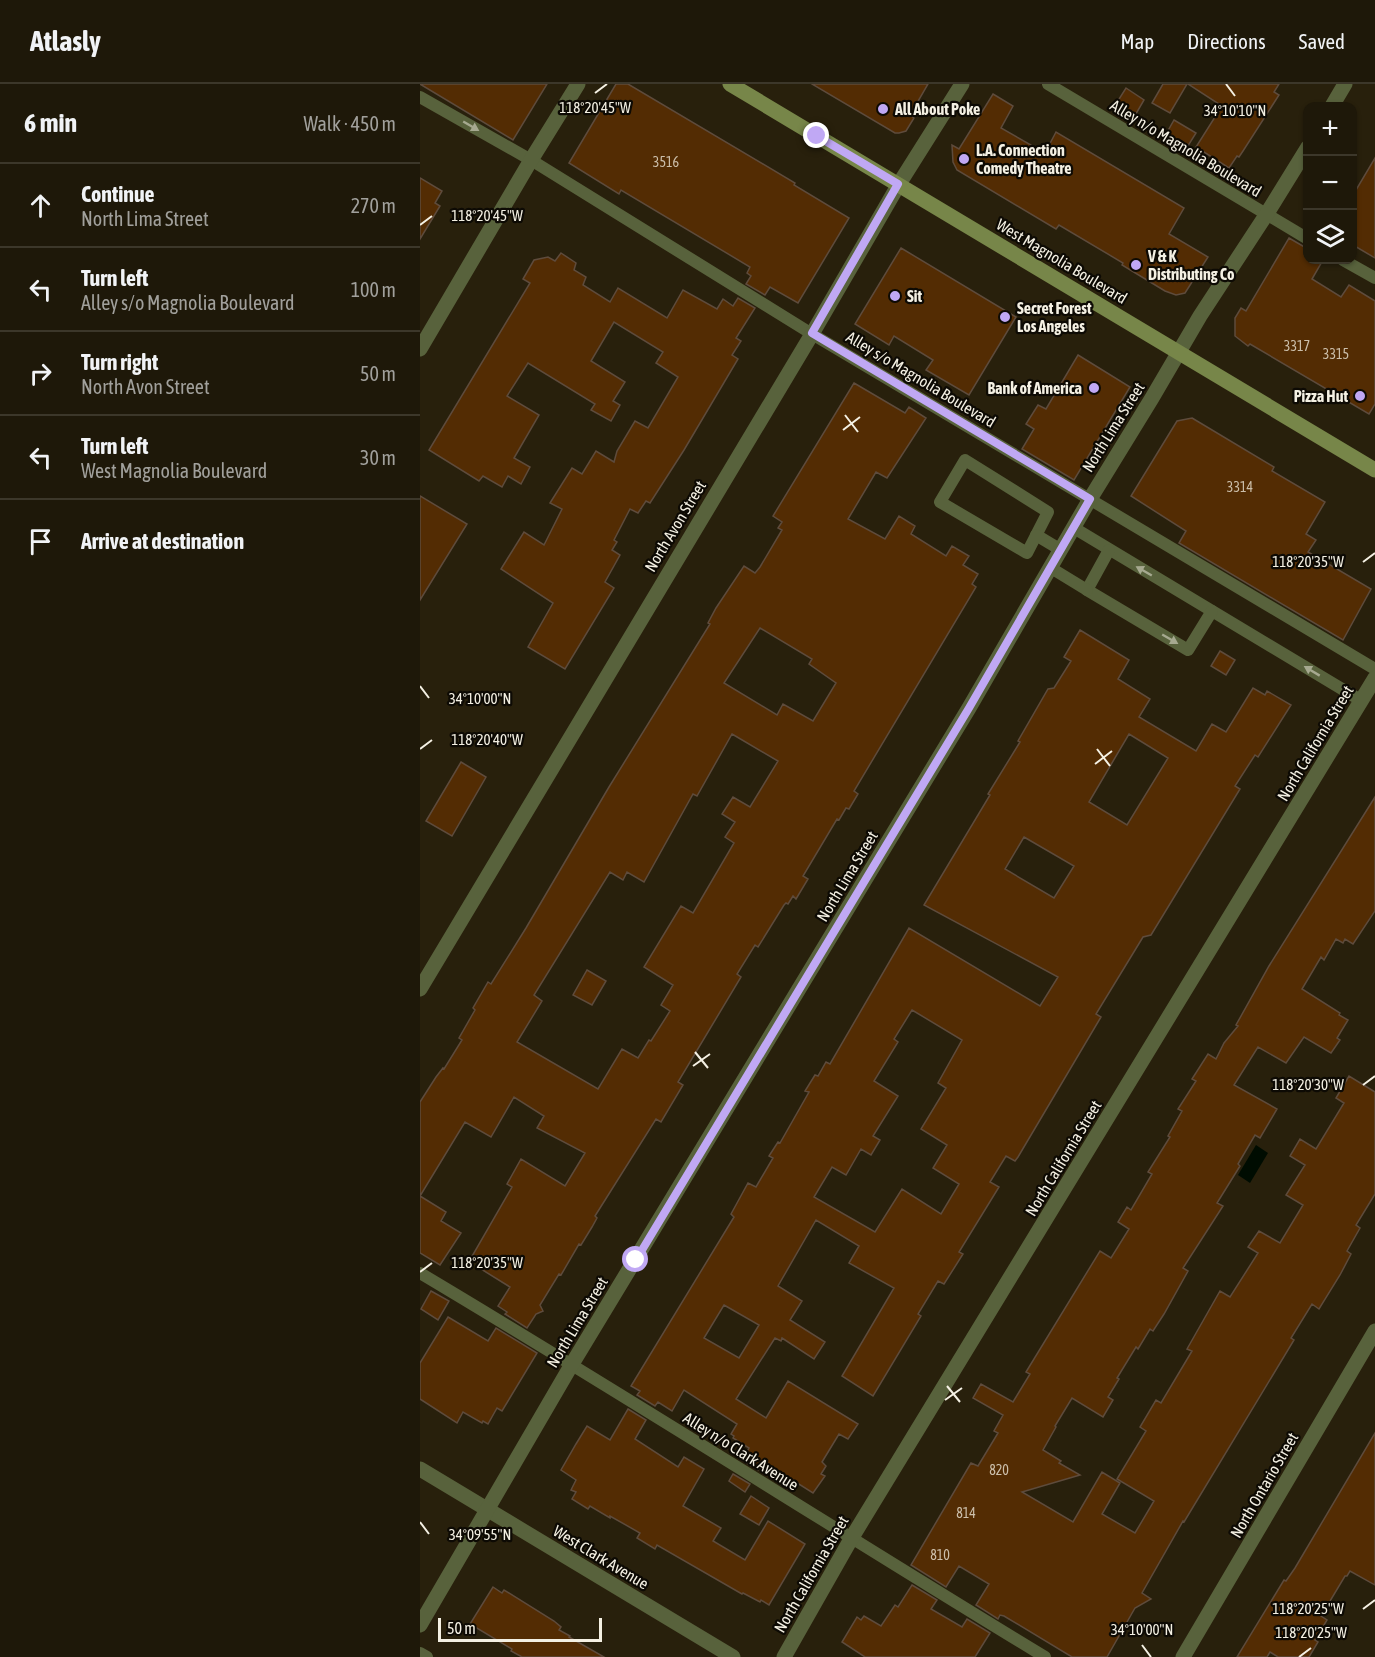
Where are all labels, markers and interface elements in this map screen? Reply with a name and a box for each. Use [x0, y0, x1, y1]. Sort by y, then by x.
text: Atlasly [30, 25, 101, 57]
text: Map [1120, 29, 1154, 53]
text: Directions [1187, 29, 1266, 53]
text: Saved [1299, 29, 1345, 53]
street label: Alley n/o Magnolia Boulevard [1107, 96, 1265, 201]
text: 118°20'45"W [559, 99, 631, 116]
place label: All About Poke [894, 100, 980, 118]
marker: All About Poke [876, 102, 890, 116]
text: 34°10'10"N [1204, 102, 1266, 119]
map controls [1303, 102, 1357, 264]
button: + [1303, 102, 1357, 156]
text: 6 min [24, 108, 77, 138]
text: Walk · 450 m [304, 112, 396, 135]
one-way arrow [463, 120, 479, 131]
route end [803, 122, 829, 148]
place label: L.A. Connection Comedy Theatre [976, 141, 1072, 177]
marker: L.A. Connection Comedy Theatre [957, 152, 971, 166]
house number: 3516 [653, 154, 680, 170]
button: − [1303, 156, 1357, 210]
text: Continue [81, 181, 155, 207]
icon: ahead [24, 189, 57, 222]
text: 270 m [351, 194, 396, 217]
text: North Lima Street [81, 207, 209, 230]
text: 118°20'45"W [451, 207, 523, 224]
button: layers [1303, 210, 1357, 264]
street label: West Magnolia Boulevard [993, 215, 1130, 308]
place label: V & K Distributing Co [1147, 247, 1235, 283]
marker: V & K Distributing Co [1129, 258, 1143, 272]
text: Turn left [81, 265, 148, 291]
icon: left [24, 273, 57, 306]
text: 100 m [351, 278, 396, 301]
place label: Sit [907, 287, 922, 305]
marker: Sit [888, 289, 902, 303]
text: Alley s/o Magnolia Boulevard [81, 291, 295, 314]
place label: Secret Forest Los Angeles [1017, 299, 1092, 335]
marker: Secret Forest Los Angeles [998, 310, 1012, 324]
street label: Alley s/o Magnolia Boulevard [843, 327, 999, 432]
house number: 3317 [1284, 338, 1310, 354]
house number: 3315 [1323, 346, 1349, 362]
text: Turn right [81, 349, 158, 375]
icon: right [24, 357, 57, 390]
text: 50 m [360, 362, 396, 385]
text: North Avon Street [81, 375, 210, 398]
place label: Bank of America [987, 379, 1082, 397]
street label: North Lima Street [1078, 379, 1148, 475]
marker: Bank of America [1087, 381, 1101, 395]
place label: Pizza Hut [1294, 387, 1348, 405]
marker: Pizza Hut [1353, 389, 1367, 403]
text: Turn left [81, 433, 148, 459]
icon: left [24, 441, 57, 474]
text: 30 m [360, 446, 396, 469]
text: West Magnolia Boulevard [81, 459, 267, 482]
street label: North Avon Street [641, 477, 709, 575]
house number: 3314 [1227, 479, 1254, 495]
icon: arrive [24, 525, 57, 558]
text: Arrive at destination [81, 528, 244, 554]
text: 118°20'35"W [1272, 553, 1344, 570]
one-way arrow [1135, 566, 1152, 576]
one-way arrow [1162, 634, 1179, 644]
one-way arrow [1304, 665, 1320, 676]
street label: North California Street [1273, 682, 1357, 804]
text: 34°10'00"N [449, 690, 511, 707]
text: 118°20'40"W [451, 731, 523, 748]
street label: North Lima Street [813, 827, 881, 924]
text: 118°20'30"W [1272, 1076, 1344, 1093]
street label: North California Street [1021, 1097, 1105, 1219]
route start [622, 1246, 648, 1272]
text: 118°20'35"W [451, 1254, 523, 1271]
street label: North Lima Street [543, 1273, 611, 1370]
street label: Alley n/o Clark Avenue [680, 1408, 802, 1494]
street label: North Ontario Street [1227, 1429, 1302, 1541]
house number: 820 [989, 1462, 1009, 1478]
house number: 814 [956, 1505, 976, 1521]
street label: North California Street [770, 1512, 852, 1635]
street label: West Clark Avenue [550, 1521, 652, 1593]
text: 34°09'55"N [449, 1526, 511, 1543]
house number: 810 [930, 1547, 950, 1563]
text: 118°20'25"W [1272, 1600, 1344, 1617]
scale bar [438, 1615, 602, 1642]
text: 50 m [447, 1619, 476, 1637]
text: 34°10'00"N [1111, 1621, 1173, 1638]
text: 118°20'25"W [1275, 1624, 1347, 1641]

